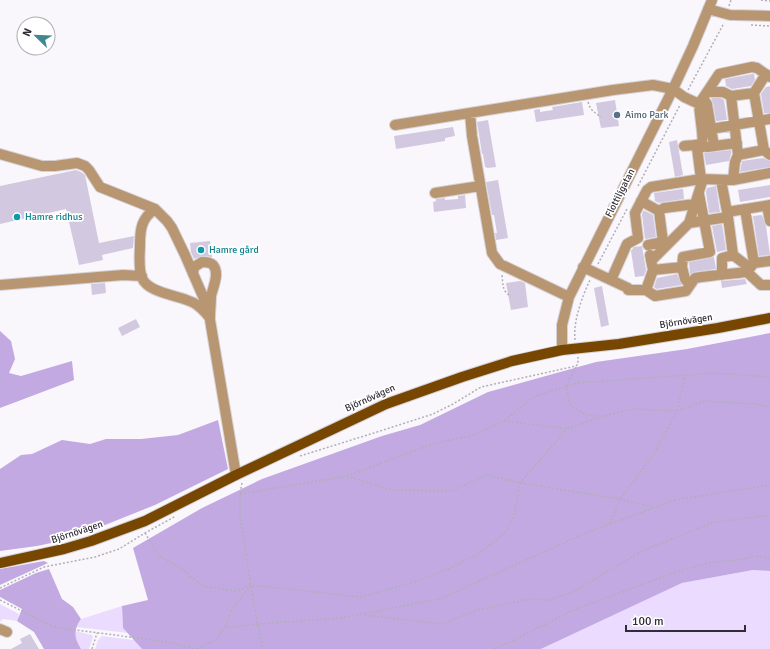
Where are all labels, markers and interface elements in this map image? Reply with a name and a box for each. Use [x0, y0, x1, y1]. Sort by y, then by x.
north arrow [16, 16, 56, 56]
text: N [20, 26, 35, 38]
place label: Aimo Park [625, 109, 668, 121]
marker: Aimo Park [612, 110, 622, 120]
street label: Flottiljgatan [603, 167, 637, 219]
place label: Hamre ridhus [25, 211, 83, 223]
marker: Hamre ridhus [12, 212, 22, 222]
place label: Hamre gård [209, 244, 259, 256]
marker: Hamre gård [196, 245, 206, 255]
street label: Björnövägen [659, 311, 713, 331]
street label: Björnövägen [343, 382, 397, 414]
street label: Björnövägen [50, 518, 104, 546]
scale bar [626, 607, 745, 633]
text: 100 m [632, 614, 664, 629]

